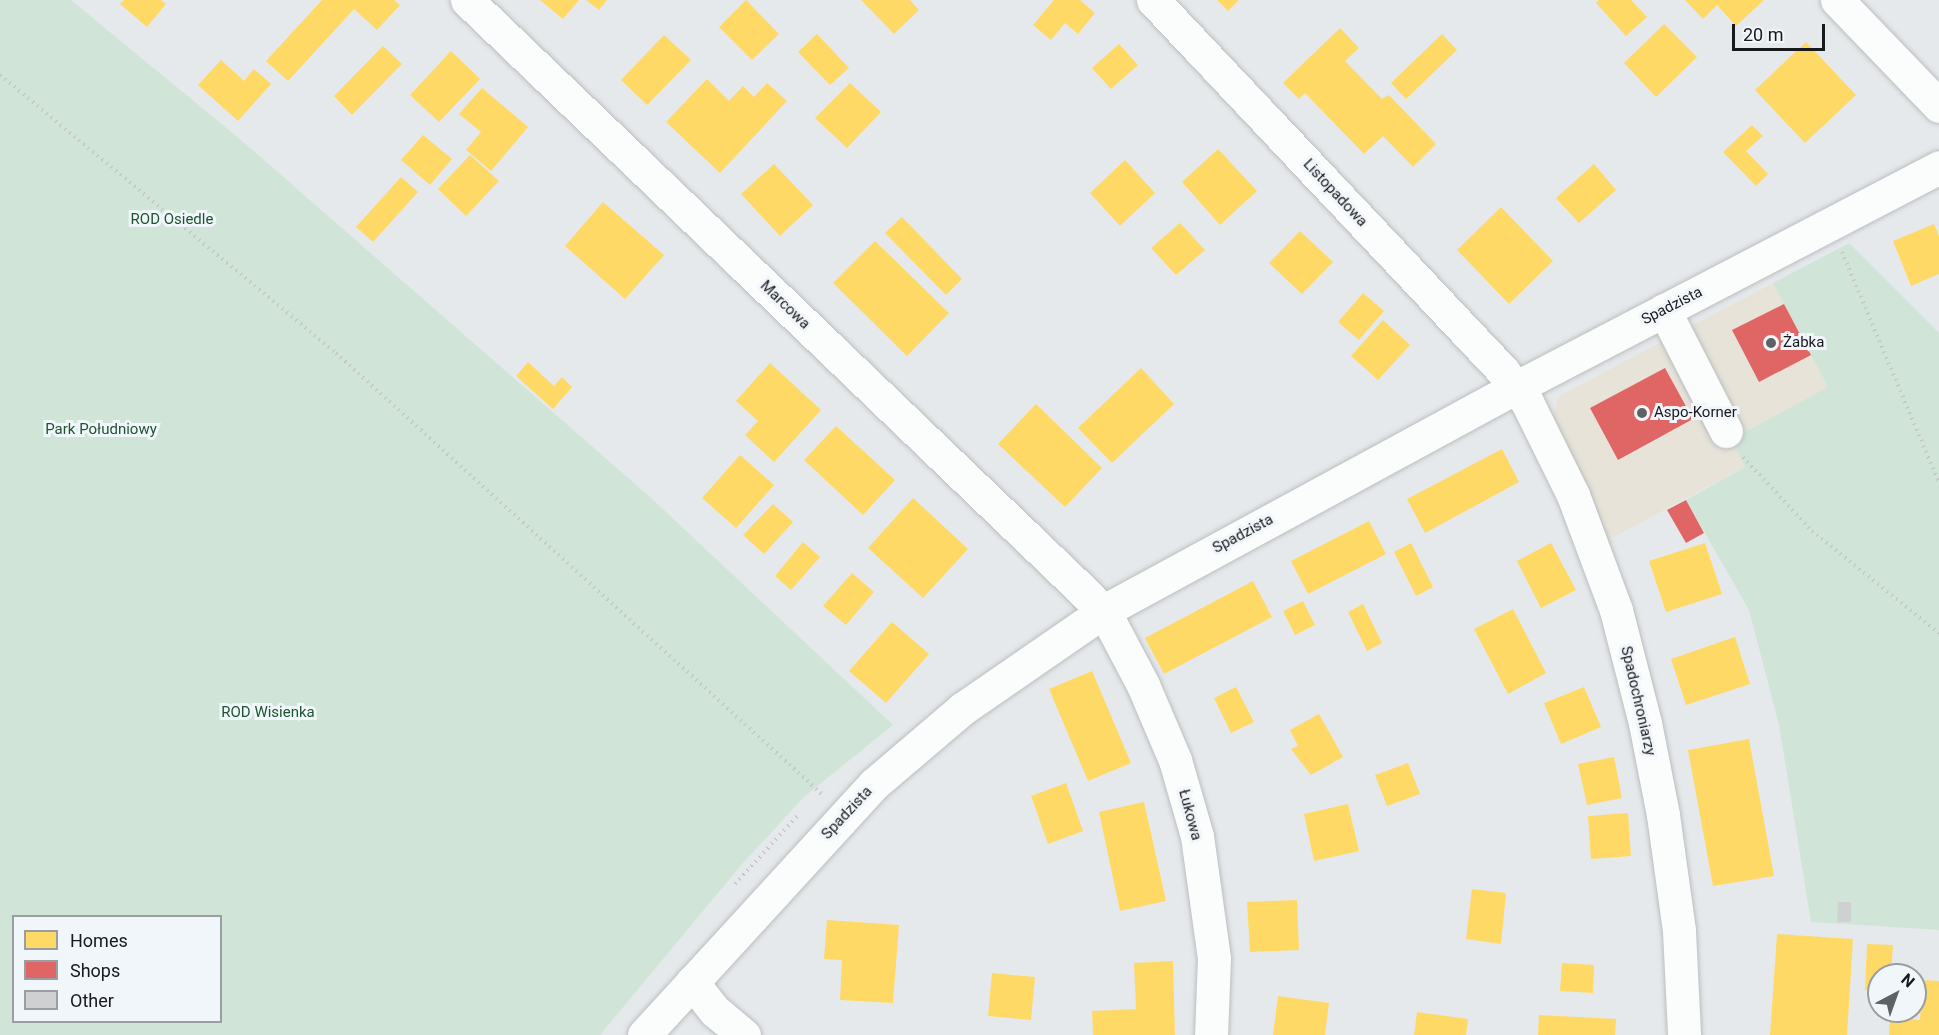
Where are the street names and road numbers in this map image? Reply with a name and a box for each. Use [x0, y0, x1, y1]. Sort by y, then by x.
street label: Listopadowa [1299, 155, 1371, 231]
street label: Marcowa [756, 277, 814, 333]
street label: Spadzista [1639, 283, 1705, 329]
street label: Spadzista [1210, 511, 1276, 557]
street label: Spadochroniarzy [1617, 644, 1659, 758]
street label: Spadzista [818, 783, 876, 843]
street label: Łukowa [1175, 788, 1205, 842]

